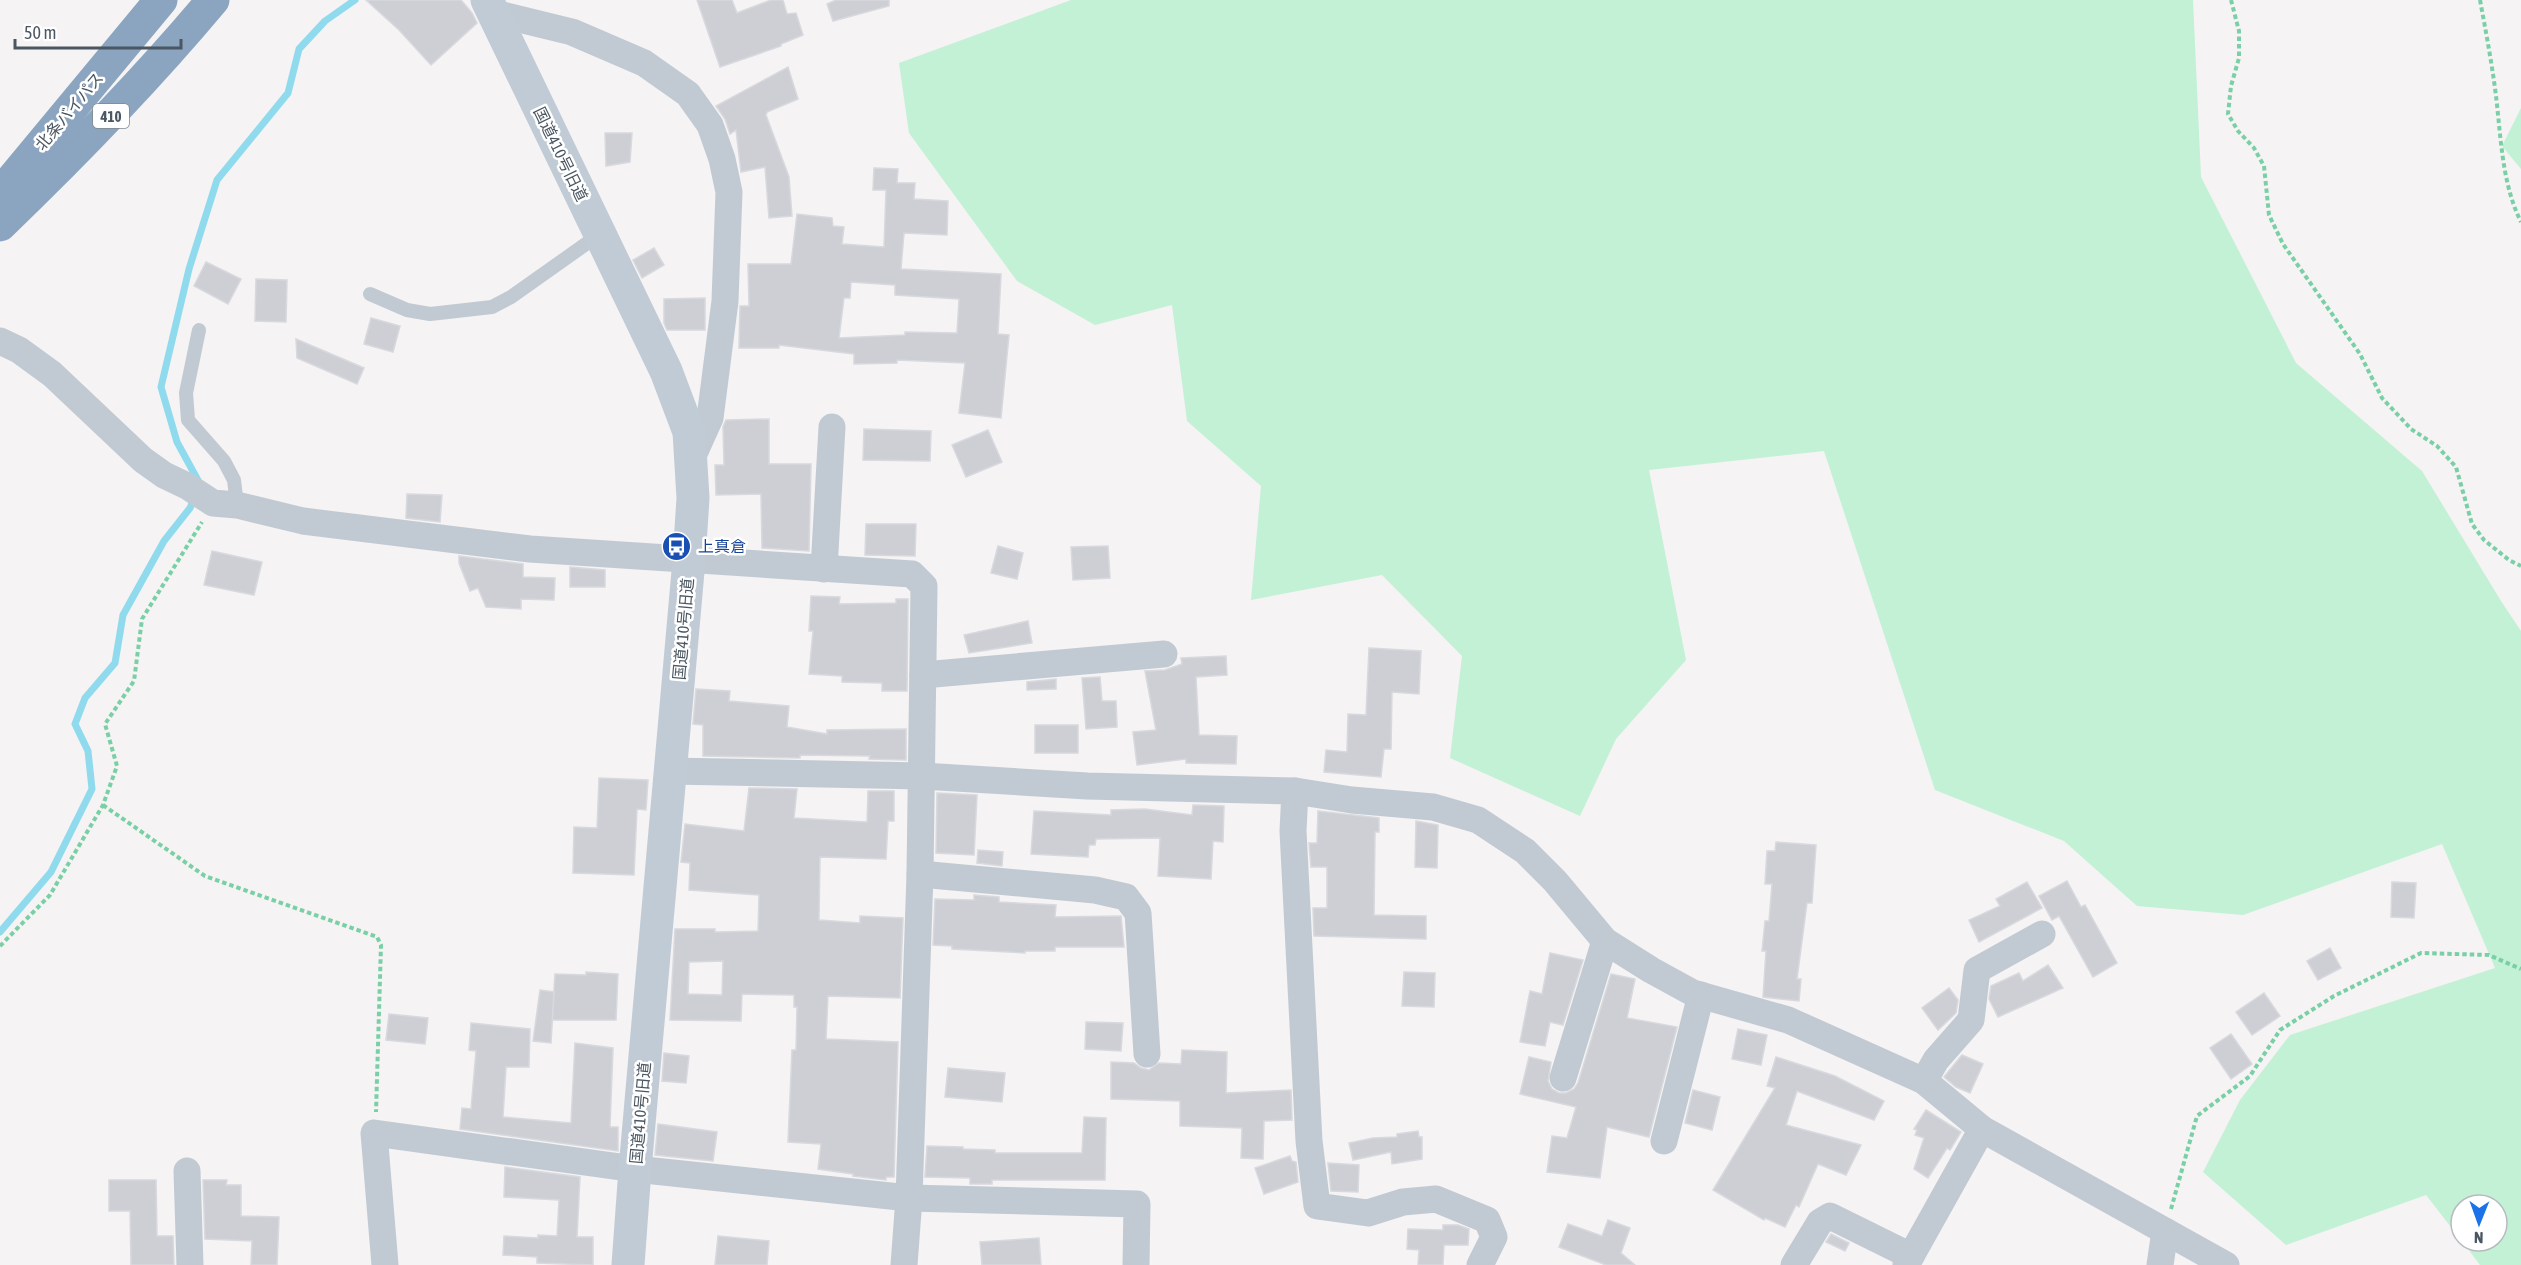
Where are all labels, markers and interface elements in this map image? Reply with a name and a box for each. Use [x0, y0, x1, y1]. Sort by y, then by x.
scale bar [15, 12, 182, 50]
text: 50 m [24, 22, 56, 43]
street label: 北条バイパス [31, 69, 107, 153]
road number: 410 [93, 104, 129, 128]
street label: 国道410号旧道 [530, 104, 592, 204]
bus stop icon: 上真倉 [661, 530, 693, 562]
place label: 上真倉 [698, 537, 746, 555]
street label: 国道410号旧道 [670, 577, 696, 681]
street label: 国道410号旧道 [627, 1061, 653, 1165]
north arrow [2449, 1193, 2509, 1253]
text: N [2474, 1229, 2484, 1247]

